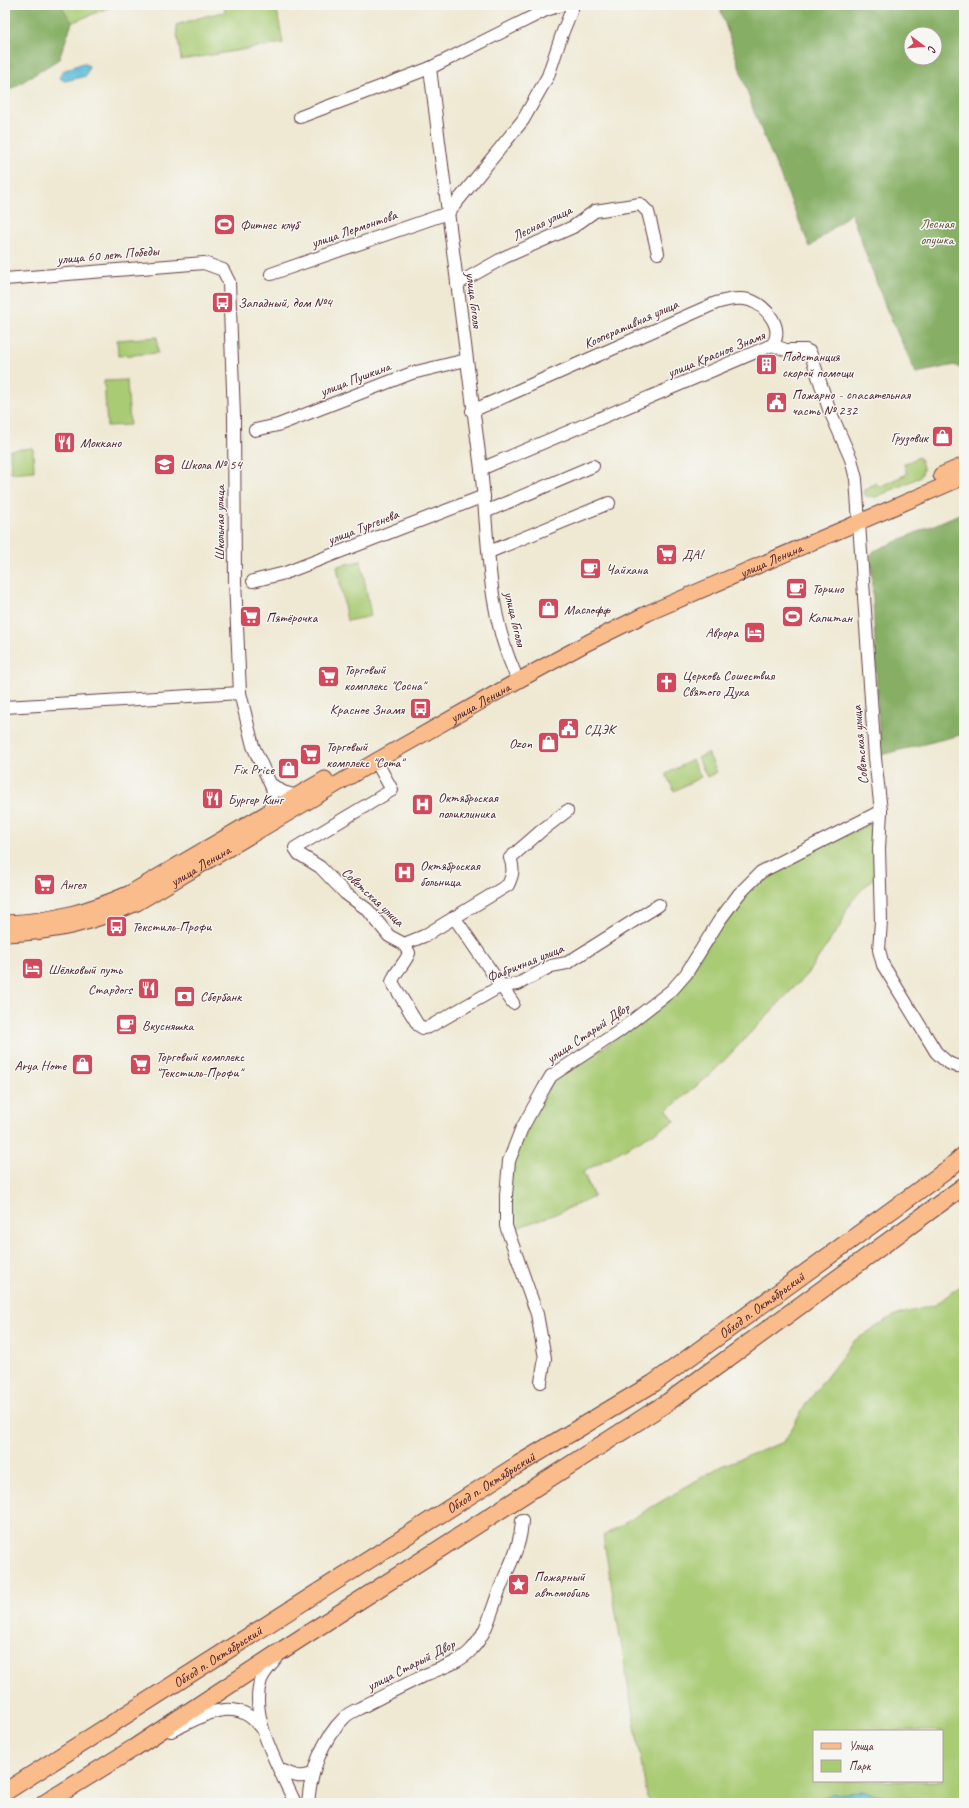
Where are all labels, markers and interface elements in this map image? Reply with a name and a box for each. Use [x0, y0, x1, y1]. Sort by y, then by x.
north arrow [903, 26, 943, 66]
text: С [925, 44, 940, 55]
street label: Лесная улица [509, 201, 576, 245]
street label: улица Лермонтова [308, 206, 400, 252]
sports icon: Фитнес клуб [211, 211, 237, 237]
park label: Лесная опушка [920, 215, 955, 248]
place label: Фитнес клуб [240, 216, 301, 233]
street label: улица 60 лет Победы [55, 242, 161, 268]
street label: улица Гоголя [462, 270, 486, 330]
bus stop icon: Западный, дом №4 [210, 289, 236, 315]
place label: Западный, дом №4 [238, 294, 333, 311]
street label: Кооперативная улица [581, 295, 682, 352]
street label: улица Красное Знамя [664, 326, 769, 382]
place label: Подстанция скорой помощи [782, 348, 855, 381]
building icon: Подстанция скорой помощи [754, 351, 780, 377]
street label: улица Пушкина [317, 357, 394, 401]
place label: Пожарно - спасательная часть № 232 [792, 386, 912, 419]
public building icon: Пожарно - спасательная часть № 232 [763, 389, 789, 415]
shop icon: Грузовик [930, 424, 956, 450]
restaurant icon: Моккано [52, 429, 78, 455]
place label: Грузовик [891, 429, 930, 446]
place label: Моккано [80, 434, 122, 451]
school or university icon: Школа № 54 [151, 451, 177, 477]
place label: Школа № 54 [180, 456, 244, 473]
street label: Школьная улица [211, 484, 228, 561]
street label: улица Тургенева [324, 505, 402, 549]
street label: улица Ленина [736, 539, 806, 582]
supermarket icon: ДА! [654, 541, 680, 567]
place label: ДА! [682, 546, 705, 563]
cafe icon: Чайхана [578, 556, 604, 582]
place label: Чайхана [606, 561, 649, 578]
cafe icon: Торино [784, 575, 810, 601]
place label: Торино [812, 580, 845, 597]
street label: улица Гоголя [500, 589, 530, 649]
shop icon: Маслофф [535, 596, 561, 622]
place label: Маслофф [564, 601, 611, 618]
supermarket icon: Пятёрочка [238, 604, 264, 630]
sports icon: Капитан [779, 604, 805, 630]
place label: Пятёрочка [266, 609, 319, 626]
place label: Капитан [808, 609, 853, 626]
hotel icon: Аврора [741, 619, 767, 645]
place label: Аврора [706, 624, 739, 641]
place label: Торговый комплекс "Сосна" [344, 661, 428, 694]
supermarket icon: Торговый комплекс "Сосна" [315, 664, 341, 690]
place label: Церковь Сошествия Святого Духа [682, 667, 776, 700]
church icon: Церковь Сошествия Святого Духа [654, 670, 680, 696]
street label: улица Ленина [446, 678, 514, 726]
bus stop icon: Красное Знамя [407, 696, 433, 722]
place label: Красное Знамя [330, 701, 406, 718]
street label: Советская улица [848, 704, 872, 785]
public building icon: СДЭК [555, 716, 581, 742]
place label: СДЭК [584, 721, 618, 738]
shop icon: Ozon [535, 730, 561, 756]
place label: Ozon [509, 735, 533, 752]
place label: Торговый комплекс "Сота" [326, 738, 406, 771]
supermarket icon: Торговый комплекс "Сота" [297, 741, 323, 767]
shop icon: Fix Price [276, 756, 302, 782]
place label: Fix Price [233, 761, 275, 778]
restaurant icon: Бургер Кинг [199, 786, 225, 812]
place label: Октябрьская поликлиника [438, 789, 499, 822]
place label: Бургер Кинг [228, 791, 285, 808]
hospital icon: Октябрьская поликлиника [410, 792, 436, 818]
street label: улица Ленина [166, 841, 234, 890]
place label: Октябрьская больница [420, 857, 481, 890]
hospital icon: Октябрьская больница [392, 860, 418, 886]
street label: Советская улица [338, 864, 408, 931]
supermarket icon: Ангел [32, 871, 58, 897]
place label: Ангел [60, 876, 87, 893]
bus stop icon: Текстиль-Профи [103, 913, 129, 939]
place label: Текстиль-Профи [132, 918, 212, 935]
street label: Фабричная улица [484, 940, 567, 986]
hotel icon: Шёлковый путь [20, 956, 46, 982]
place label: Шёлковый путь [48, 961, 124, 978]
restaurant icon: Стардогs [135, 976, 161, 1002]
place label: Стардогs [88, 981, 133, 998]
bank icon: Сбербанк [171, 983, 197, 1009]
place label: Сбербанк [200, 988, 243, 1005]
street label: улица Старый Двор [542, 999, 633, 1068]
cafe icon: Вкусняшка [114, 1012, 140, 1038]
place label: Вкусняшка [142, 1017, 195, 1034]
place label: Торговый комплекс "Текстиль-Профи" [156, 1048, 245, 1081]
supermarket icon: Торговый комплекс "Текстиль-Профи" [127, 1051, 153, 1077]
shop icon: Arya Home [69, 1052, 95, 1078]
place label: Arya Home [15, 1057, 67, 1074]
street label: Обход п. Октябрьский [715, 1267, 809, 1342]
street label: Обход п. Октябрьский [443, 1447, 539, 1517]
place label: Пожарный автомобиль [534, 1568, 590, 1601]
place icon: Пожарный автомобиль [505, 1571, 531, 1597]
street label: Обход п. Октябрьский [170, 1621, 266, 1691]
street label: улица Старый Двор [363, 1635, 458, 1695]
legend [813, 1730, 943, 1782]
text: Улица [849, 1738, 874, 1754]
text: Парк [849, 1758, 872, 1774]

